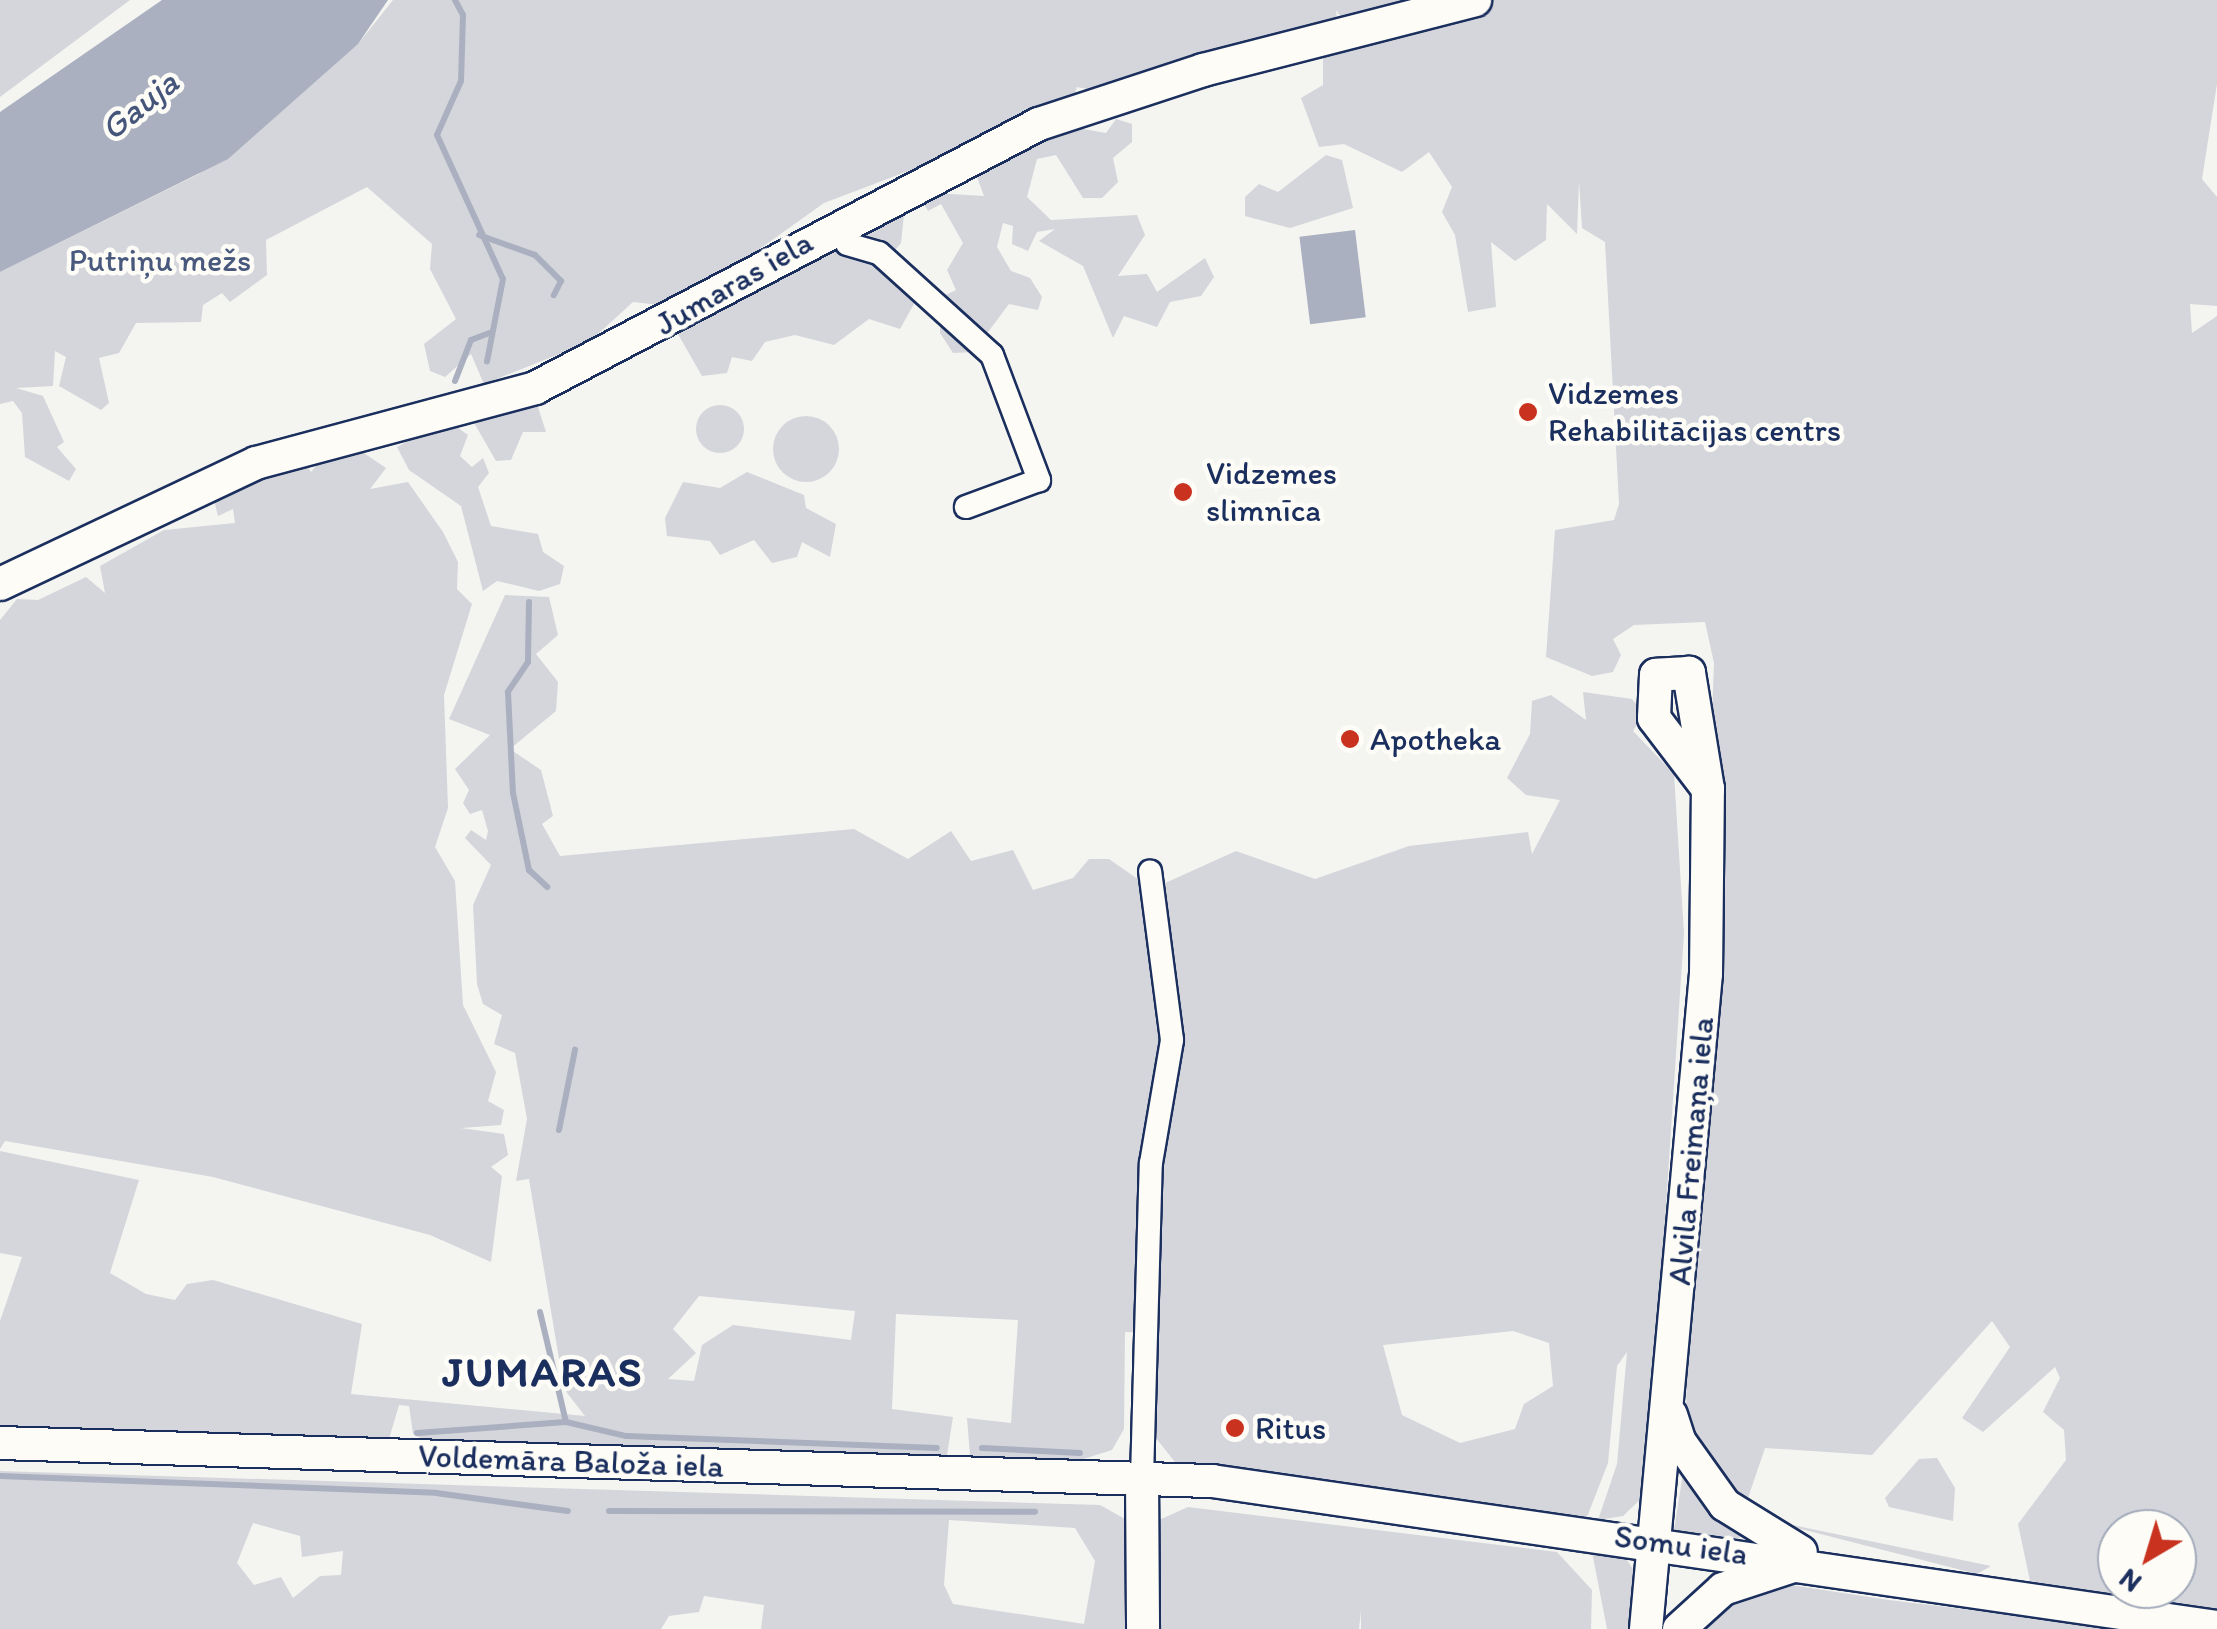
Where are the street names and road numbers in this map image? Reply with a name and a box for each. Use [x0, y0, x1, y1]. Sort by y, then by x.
street label: Jumaras iela [649, 223, 819, 343]
street label: Alvila Freimaņa iela [1660, 1015, 1722, 1287]
street label: Voldemāra Baloža iela [418, 1436, 724, 1486]
street label: Somu iela [1611, 1517, 1751, 1573]

